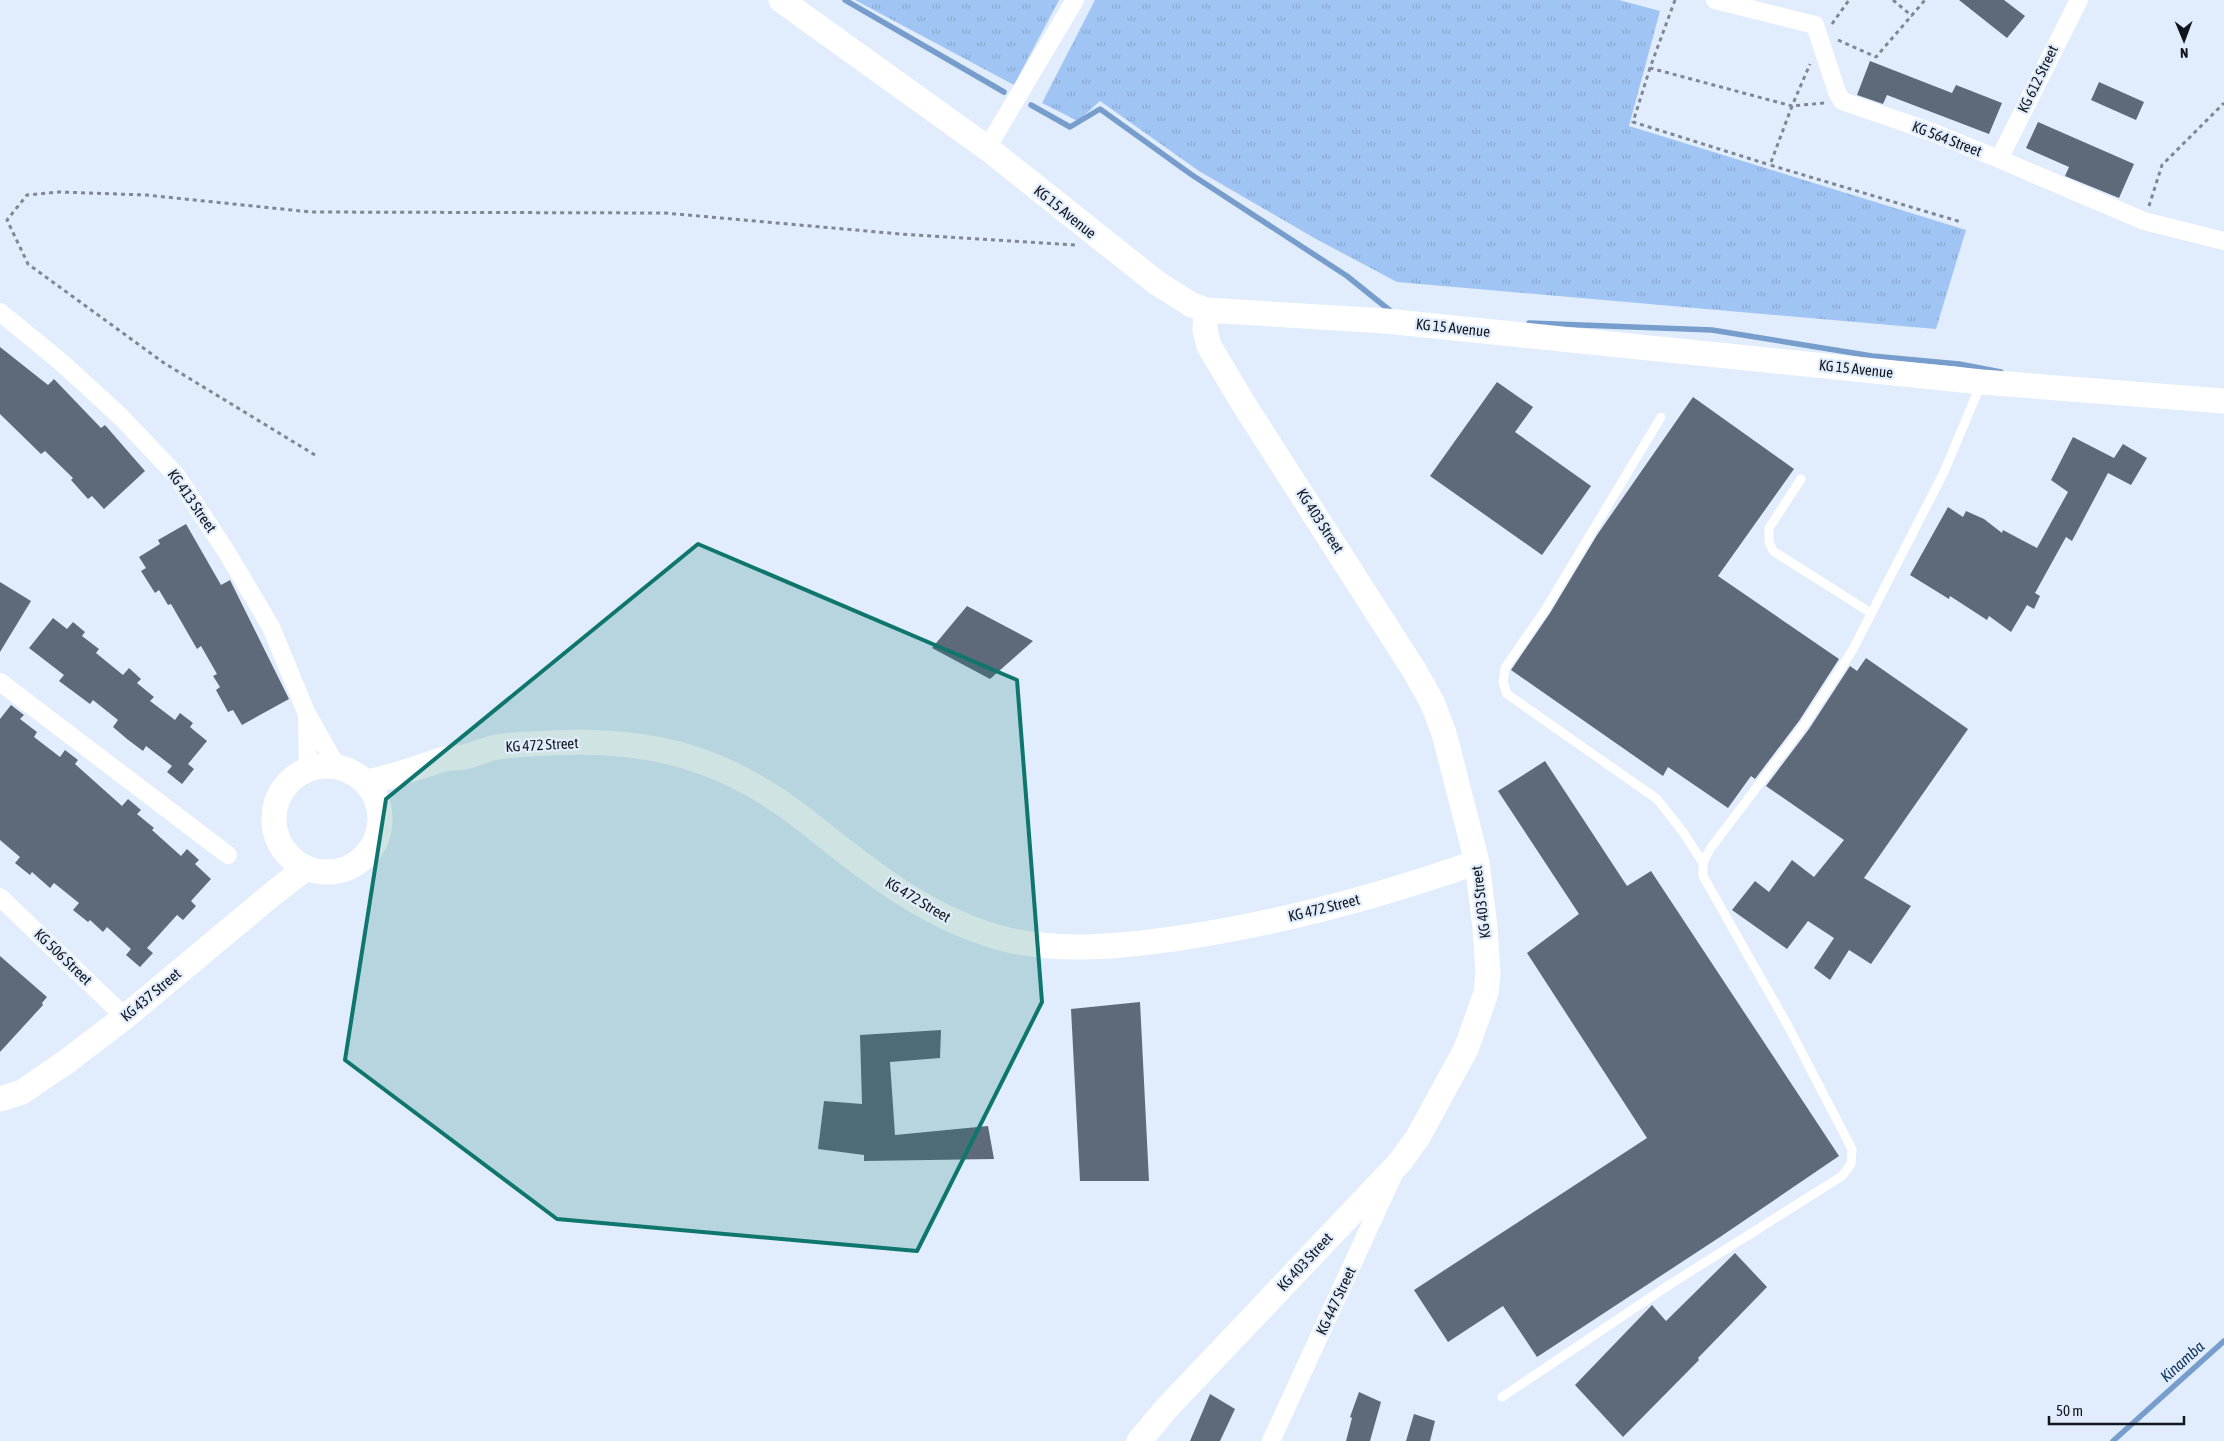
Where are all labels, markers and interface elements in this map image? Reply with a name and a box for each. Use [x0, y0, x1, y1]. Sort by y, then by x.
north arrow [2159, 15, 2209, 65]
street label: KG 612 Street [2014, 42, 2061, 115]
text: N [2180, 45, 2188, 61]
street label: KG 564 Street [1910, 118, 1984, 160]
street label: KG 15 Avenue [1031, 182, 1100, 242]
street label: KG 15 Avenue [1415, 315, 1491, 340]
street label: KG 15 Avenue [1818, 356, 1894, 381]
street label: KG 413 Street [165, 466, 220, 536]
street label: KG 403 Street [1293, 485, 1347, 556]
street label: KG 472 Street [505, 734, 579, 755]
street label: KG 403 Street [1468, 865, 1493, 939]
street label: KG 472 Street [883, 873, 954, 926]
street label: KG 472 Street [1286, 890, 1361, 925]
street label: KG 506 Street [31, 925, 96, 988]
street label: KG 437 Street [117, 965, 184, 1025]
street label: KG 403 Street [1274, 1229, 1336, 1294]
street label: KG 447 Street [1312, 1264, 1359, 1337]
water label: Kinamba [2156, 1336, 2208, 1385]
scale bar [2049, 1394, 2184, 1426]
text: 50 m [2056, 1402, 2083, 1419]

